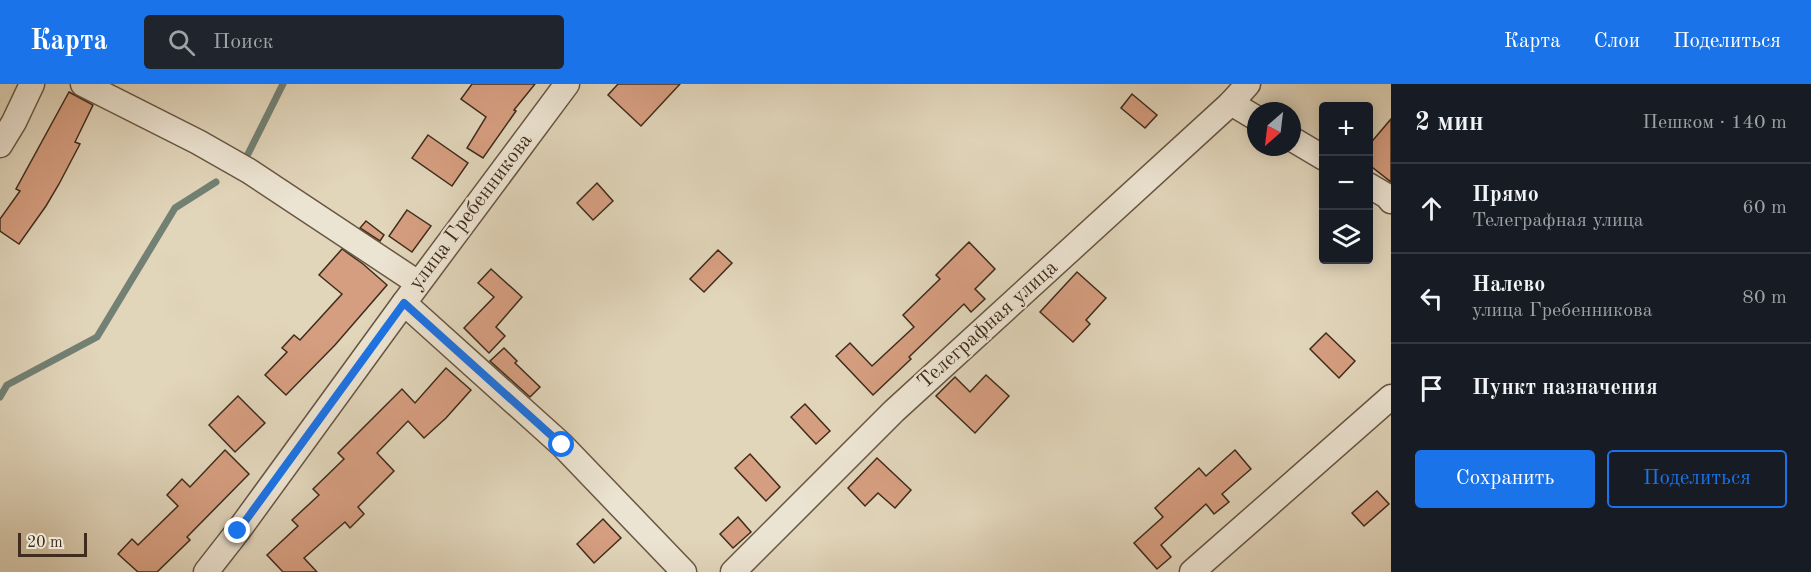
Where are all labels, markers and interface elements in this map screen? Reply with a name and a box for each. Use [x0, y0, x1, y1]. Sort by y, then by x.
search box [144, 15, 564, 69]
icon: search [165, 26, 198, 59]
text: Карта [30, 28, 108, 56]
text: Поиск [213, 31, 274, 53]
text: Карта [1504, 31, 1561, 52]
text: Слои [1594, 31, 1640, 52]
text: Поделиться [1673, 31, 1781, 52]
north arrow [1247, 102, 1301, 156]
map controls [1319, 102, 1373, 264]
button: + [1319, 102, 1373, 156]
text: 2 мин [1415, 110, 1484, 136]
text: Пешком · 140 m [1642, 113, 1787, 133]
street label: улица Гребенникова [406, 130, 536, 294]
button: − [1319, 156, 1373, 210]
text: Прямо [1472, 184, 1539, 206]
icon: ahead [1415, 192, 1448, 225]
text: 60 m [1742, 198, 1787, 218]
button: layers [1319, 210, 1373, 264]
text: Телеграфная улица [1472, 211, 1644, 231]
street label: Телеграфная улица [914, 257, 1062, 393]
text: Налево [1472, 274, 1545, 296]
icon: left [1415, 282, 1448, 315]
text: 80 m [1742, 288, 1787, 308]
text: улица Гребенникова [1472, 301, 1653, 321]
icon: arrive [1415, 372, 1448, 405]
text: Пункт назначения [1472, 377, 1658, 399]
route start [548, 431, 574, 457]
button: Сохранить [1415, 450, 1595, 508]
button: Поделиться [1607, 450, 1787, 508]
route end [224, 517, 250, 543]
scale bar [18, 530, 87, 558]
text: 20 m [27, 535, 63, 551]

